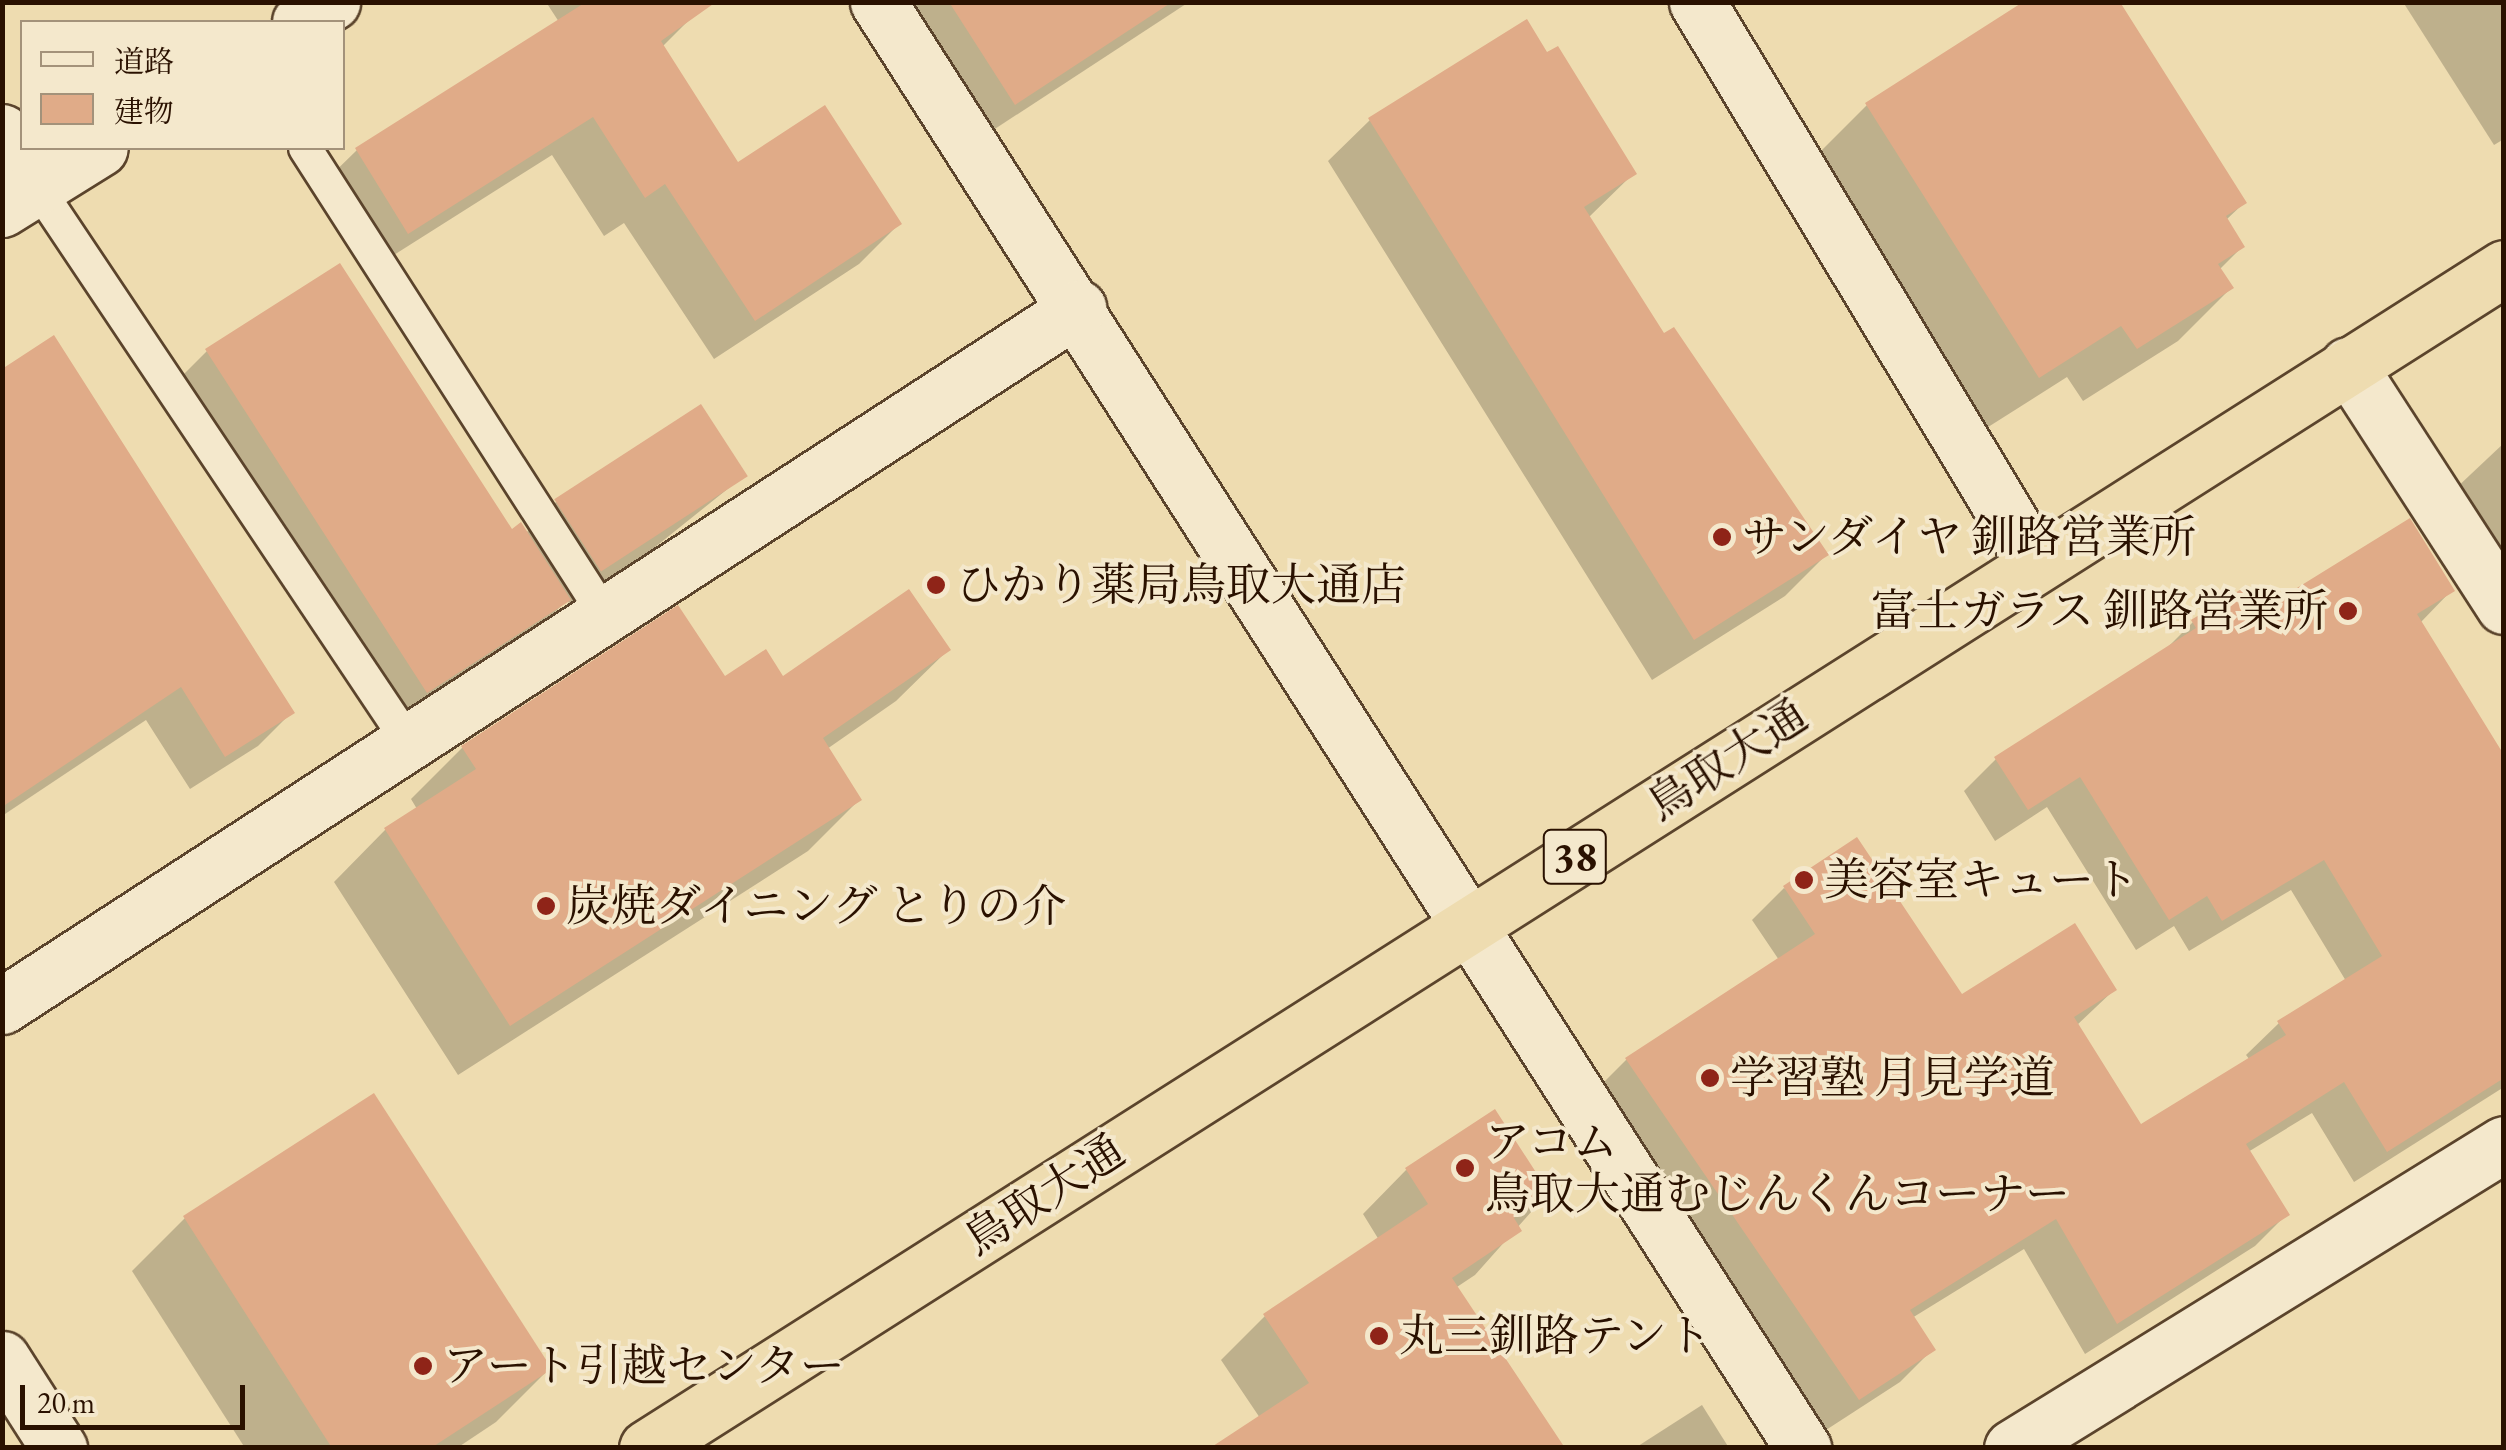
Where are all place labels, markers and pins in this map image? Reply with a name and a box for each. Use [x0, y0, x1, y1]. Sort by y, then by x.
place label: サンダイヤ 釧路営業所 [1742, 510, 2201, 564]
marker: サンダイヤ 釧路営業所 [1711, 526, 1733, 548]
place label: ひかり薬局鳥取大通店 [956, 558, 1406, 612]
marker: ひかり薬局鳥取大通店 [925, 574, 947, 596]
place label: 富士ガラス 釧路営業所 [1869, 584, 2328, 638]
marker: 富士ガラス 釧路営業所 [2337, 600, 2359, 622]
place label: 美容室キュート [1824, 853, 2139, 907]
marker: 美容室キュート [1793, 869, 1815, 891]
place label: 炭焼ダイニング とりの介 [566, 879, 1070, 933]
marker: 炭焼ダイニング とりの介 [535, 895, 557, 917]
place label: 学習塾 月見学道 [1730, 1051, 2054, 1105]
marker: 学習塾 月見学道 [1699, 1067, 1721, 1089]
place label: アコム 鳥取大通むじんくんコーナー [1485, 1115, 2070, 1221]
marker: アコム 鳥取大通むじんくんコーナー [1454, 1157, 1476, 1179]
place label: 丸三釧路テント [1399, 1309, 1714, 1363]
marker: 丸三釧路テント [1368, 1325, 1390, 1347]
place label: アート引越センター [443, 1339, 847, 1393]
marker: アート引越センター [412, 1355, 434, 1377]

